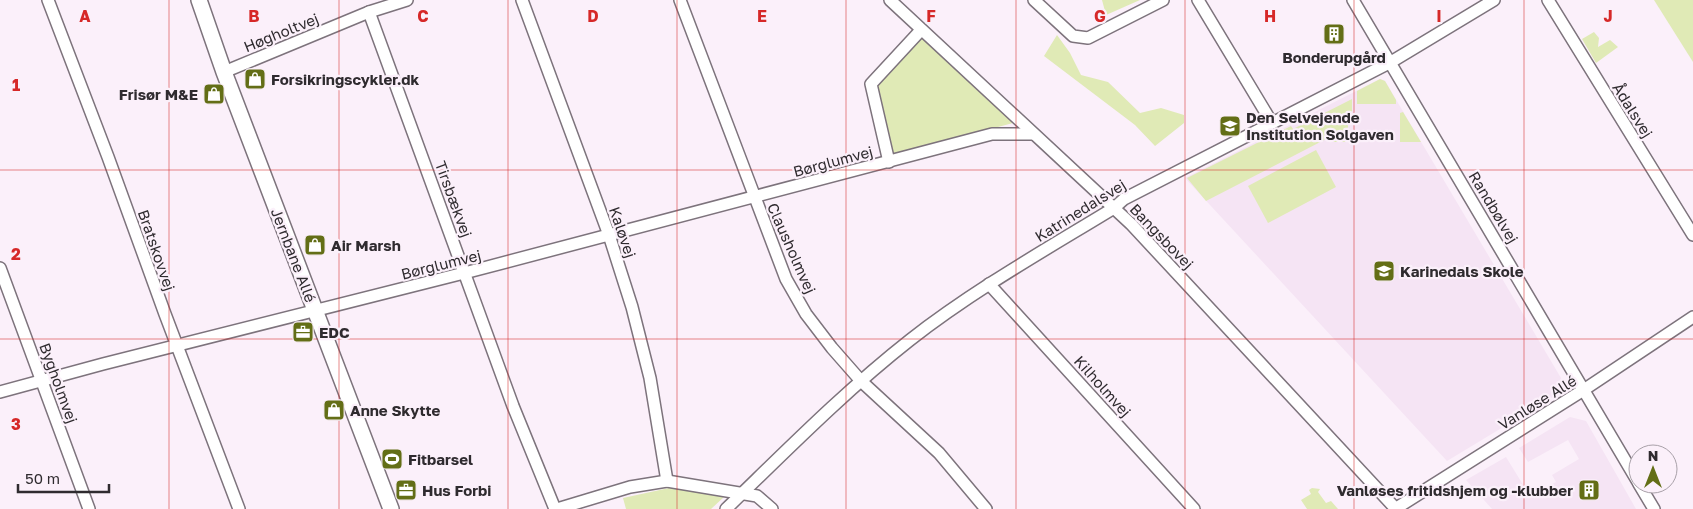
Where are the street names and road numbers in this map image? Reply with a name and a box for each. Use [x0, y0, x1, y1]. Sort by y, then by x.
street label: Høgholtvej [241, 9, 321, 55]
street label: Ådalsvej [1609, 79, 1657, 141]
street label: Børglumvej [791, 142, 875, 180]
street label: Tirsbækvej [432, 158, 476, 240]
street label: Randbølvej [1466, 168, 1522, 246]
street label: Katrinedalsvej [1031, 175, 1129, 245]
street label: Clausholmvej [764, 200, 820, 296]
street label: Bangsbovej [1126, 200, 1198, 272]
street label: Kaløvej [606, 204, 640, 260]
street label: Jernbane Allé [268, 205, 320, 305]
street label: Bratskovvej [135, 207, 179, 293]
street label: Børglumvej [399, 245, 483, 283]
street label: Bygholmvej [36, 340, 82, 426]
street label: Kilholmvej [1071, 352, 1135, 420]
street label: Vanløse Allé [1495, 371, 1580, 433]

